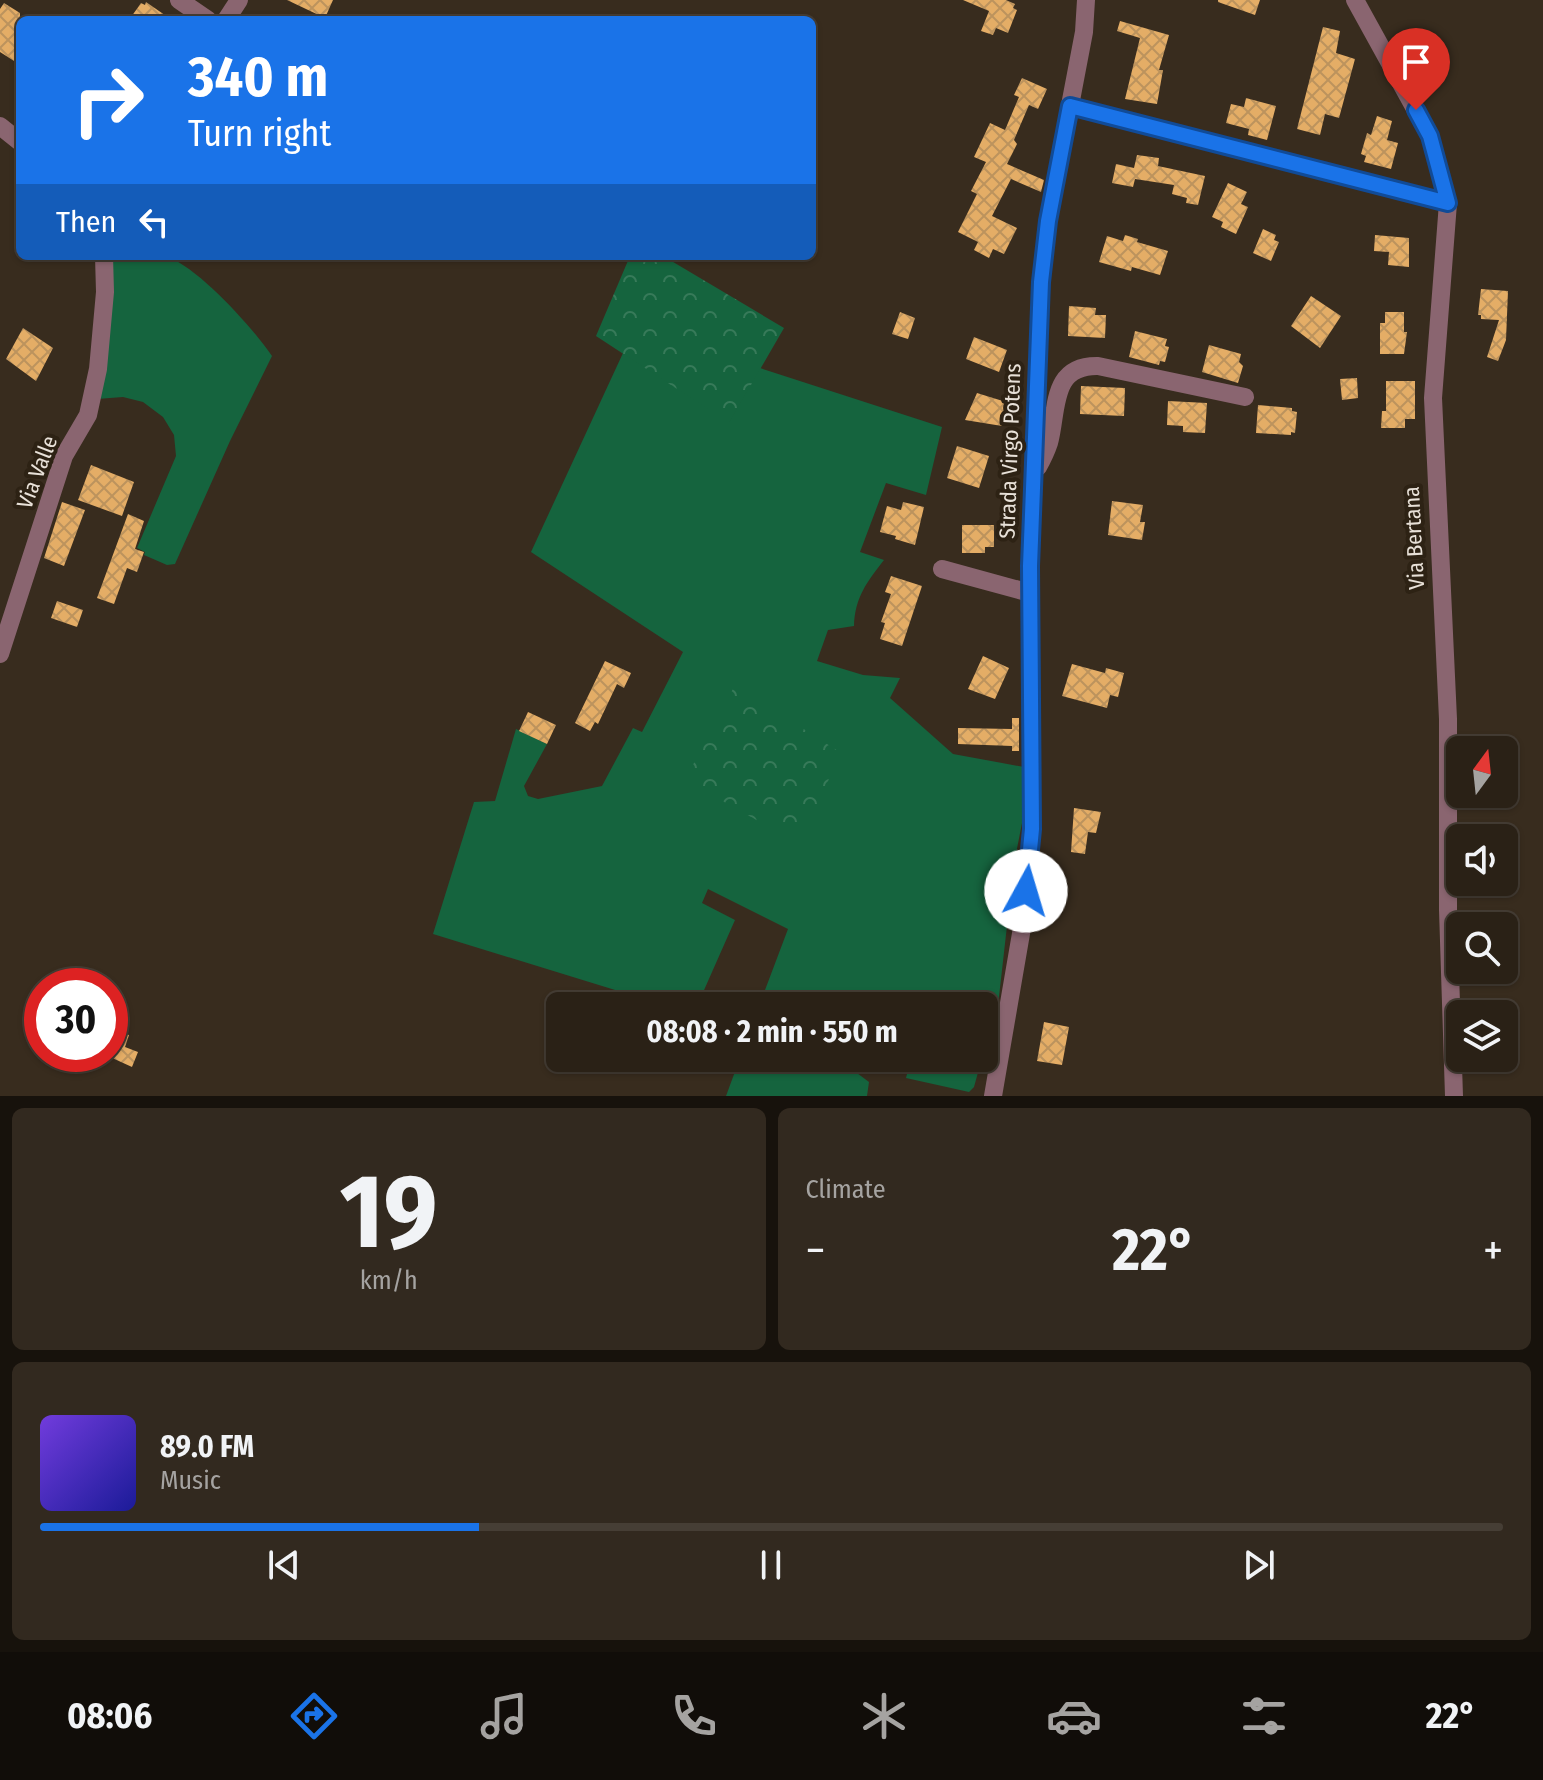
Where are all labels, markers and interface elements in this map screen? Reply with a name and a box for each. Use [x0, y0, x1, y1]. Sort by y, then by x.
pin [1382, 28, 1450, 110]
icon: arrive [1394, 40, 1438, 84]
text: 340 m [188, 44, 328, 111]
icon: right [56, 48, 160, 152]
text: Turn right [188, 112, 331, 156]
icon: left [132, 200, 176, 244]
text: Then [56, 204, 116, 240]
street label: Strada Virgo Potens [993, 363, 1027, 539]
street label: Via Valle [11, 432, 63, 512]
street label: Via Bertana [1398, 486, 1430, 590]
north arrow [1446, 736, 1518, 808]
map controls [1446, 736, 1518, 1072]
button: sound [1446, 824, 1518, 896]
position arrow [984, 849, 1068, 933]
button: search [1446, 912, 1518, 984]
speed limit sign: 30 [24, 968, 128, 1072]
button: layers [1446, 1000, 1518, 1072]
text: 08:08 · 2 min · 550 m [646, 1014, 898, 1050]
text: 19 [340, 1150, 438, 1275]
text: Climate [806, 1174, 886, 1205]
text: 22° [1112, 1214, 1196, 1286]
text: − [806, 1224, 825, 1277]
text: + [1483, 1224, 1503, 1277]
text: km/h [360, 1265, 418, 1296]
text: 89.0 FM [160, 1429, 254, 1465]
text: Music [160, 1465, 221, 1496]
icon: previous [262, 1543, 306, 1587]
icon: pause [749, 1543, 793, 1587]
icon: next [1237, 1543, 1281, 1587]
icon: directions [286, 1688, 342, 1744]
icon: music [476, 1688, 532, 1744]
icon: phone [666, 1688, 722, 1744]
icon: climate [856, 1688, 912, 1744]
icon: car [1046, 1688, 1102, 1744]
icon: filters [1236, 1688, 1292, 1744]
text: 08:06 [67, 1694, 152, 1738]
text: 22° [1426, 1694, 1476, 1738]

